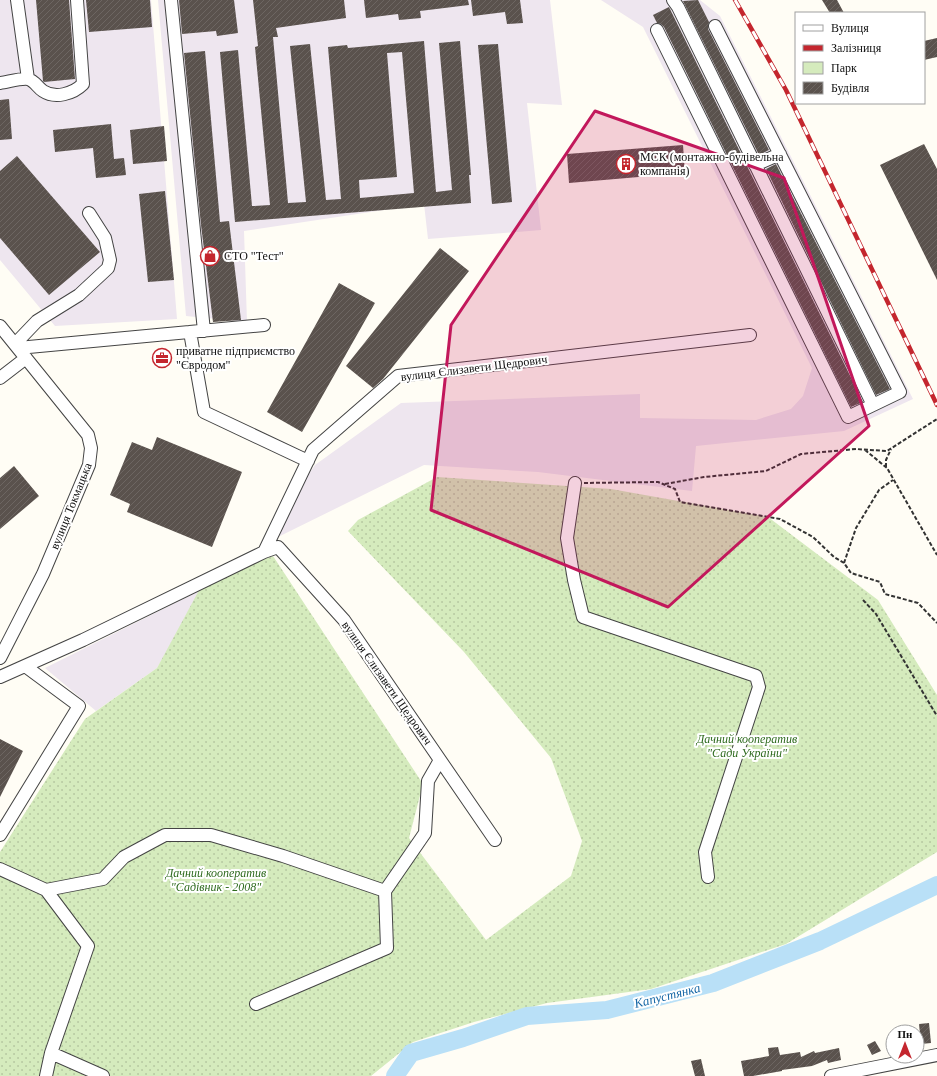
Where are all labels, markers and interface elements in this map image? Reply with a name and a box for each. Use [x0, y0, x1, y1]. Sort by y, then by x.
legend [795, 12, 925, 104]
text: Вулиця [831, 21, 869, 35]
text: Залізниця [831, 41, 882, 55]
text: Парк [831, 61, 857, 75]
text: Будівля [831, 81, 870, 95]
place label: МСК (монтажно-будівельна компанія) [640, 150, 784, 178]
building icon: МСК (монтажно-будівельна компанія) [615, 153, 637, 175]
shop icon: СТО "Тест" [199, 245, 221, 267]
place label: СТО "Тест" [224, 249, 284, 263]
place label: приватне підприємство "Євродом" [176, 344, 295, 372]
office icon: приватне підприємство "Євродом" [151, 347, 173, 369]
street label: вулиця Єлизавети Щедрович [400, 352, 548, 384]
street label: вулиця Токмацька [47, 460, 95, 551]
street label: вулиця Єлизавети Щедрович [339, 619, 435, 747]
park label: Дачний кооператив "Сади України" [696, 732, 797, 760]
park label: Дачний кооператив "Садівник - 2008" [165, 866, 266, 894]
water label: Капустянка [632, 980, 702, 1011]
north arrow [885, 1024, 925, 1064]
text: Пн [898, 1028, 913, 1040]

